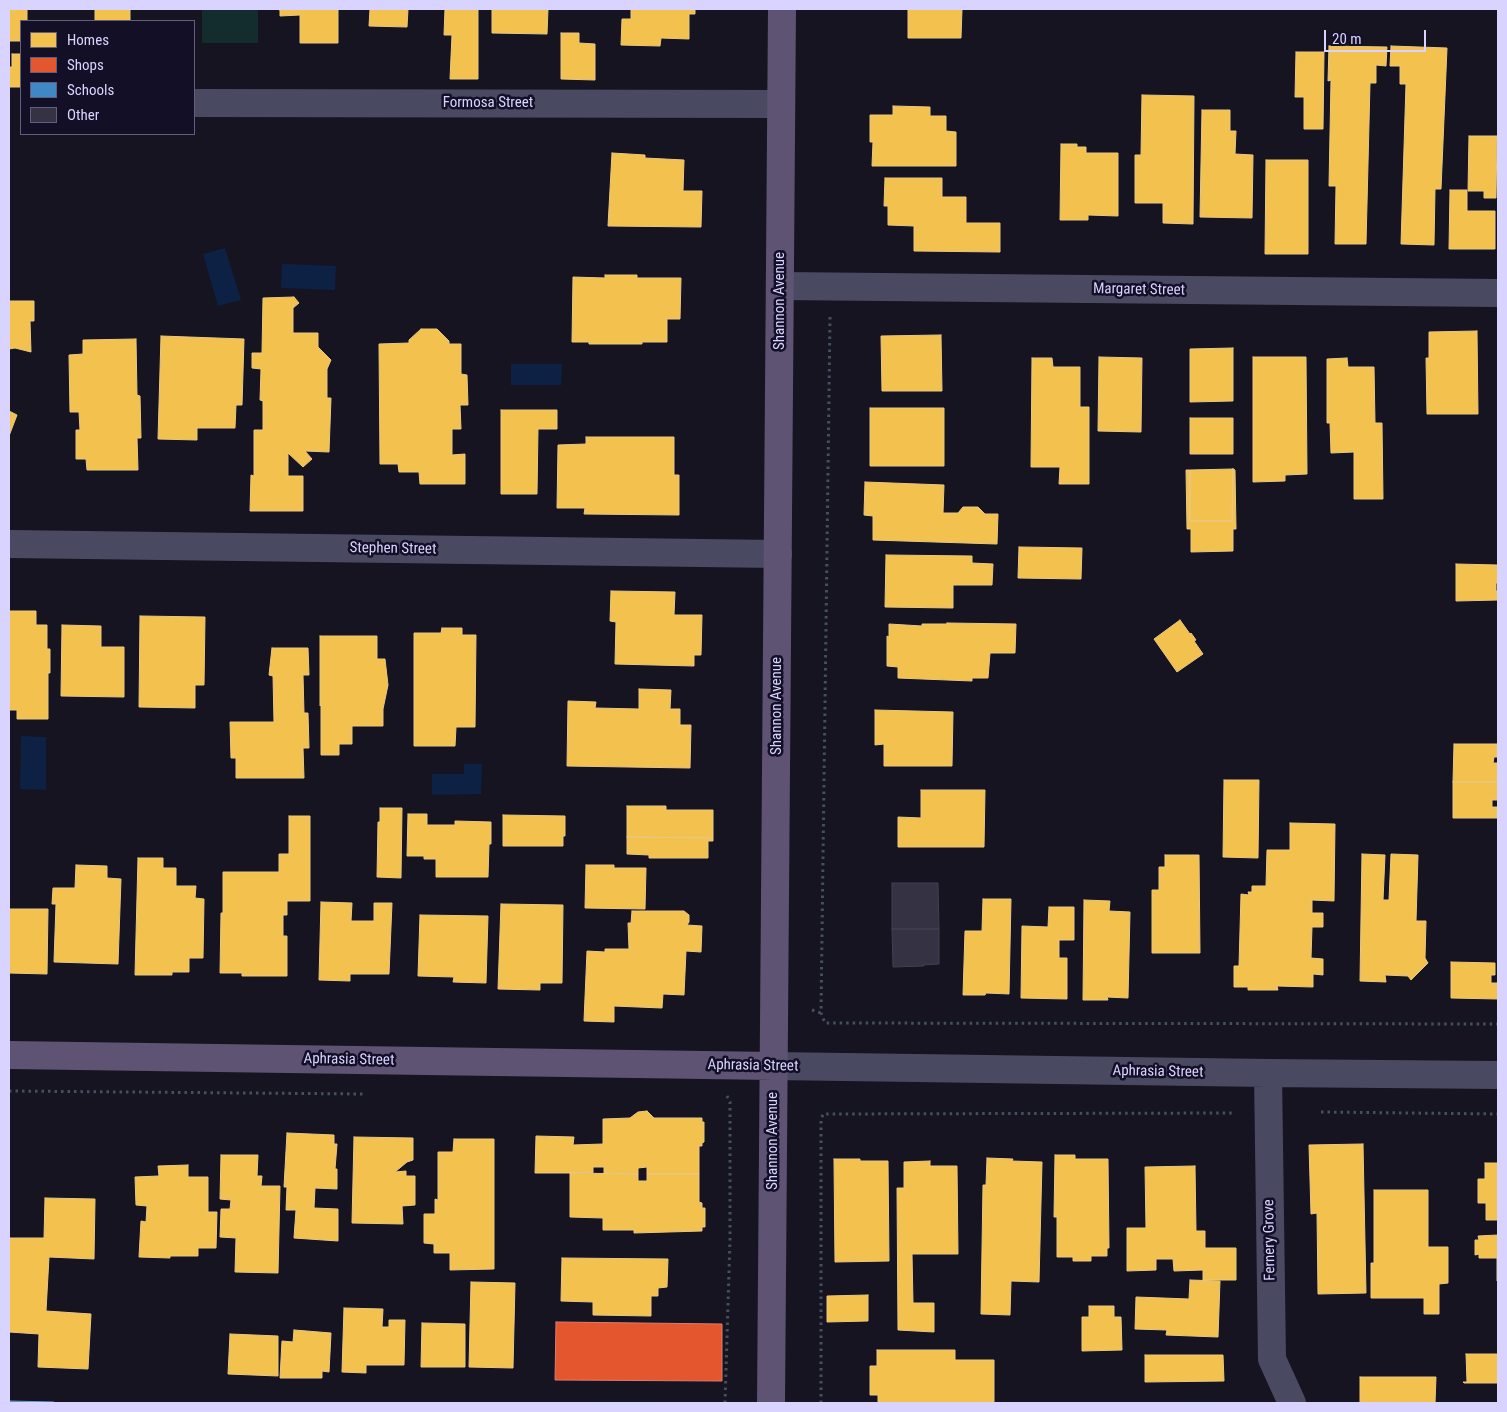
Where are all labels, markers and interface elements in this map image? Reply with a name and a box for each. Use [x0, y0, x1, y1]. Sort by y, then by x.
legend [20, 20, 195, 135]
scale bar [1327, 20, 1430, 52]
text: 20 m [1332, 30, 1362, 48]
text: Homes [67, 31, 109, 49]
text: Shops [67, 56, 104, 74]
text: Schools [67, 81, 114, 99]
street label: Formosa Street [443, 94, 533, 112]
text: Other [67, 106, 99, 124]
street label: Shannon Avenue [771, 252, 789, 350]
street label: Margaret Street [1093, 280, 1185, 300]
street label: Stephen Street [349, 539, 437, 559]
street label: Shannon Avenue [768, 657, 786, 755]
street label: Aphrasia Street [303, 1050, 395, 1070]
street label: Aphrasia Street [707, 1056, 799, 1076]
street label: Aphrasia Street [1112, 1062, 1204, 1082]
street label: Shannon Avenue [764, 1092, 782, 1190]
street label: Fernery Grove [1260, 1199, 1280, 1281]

